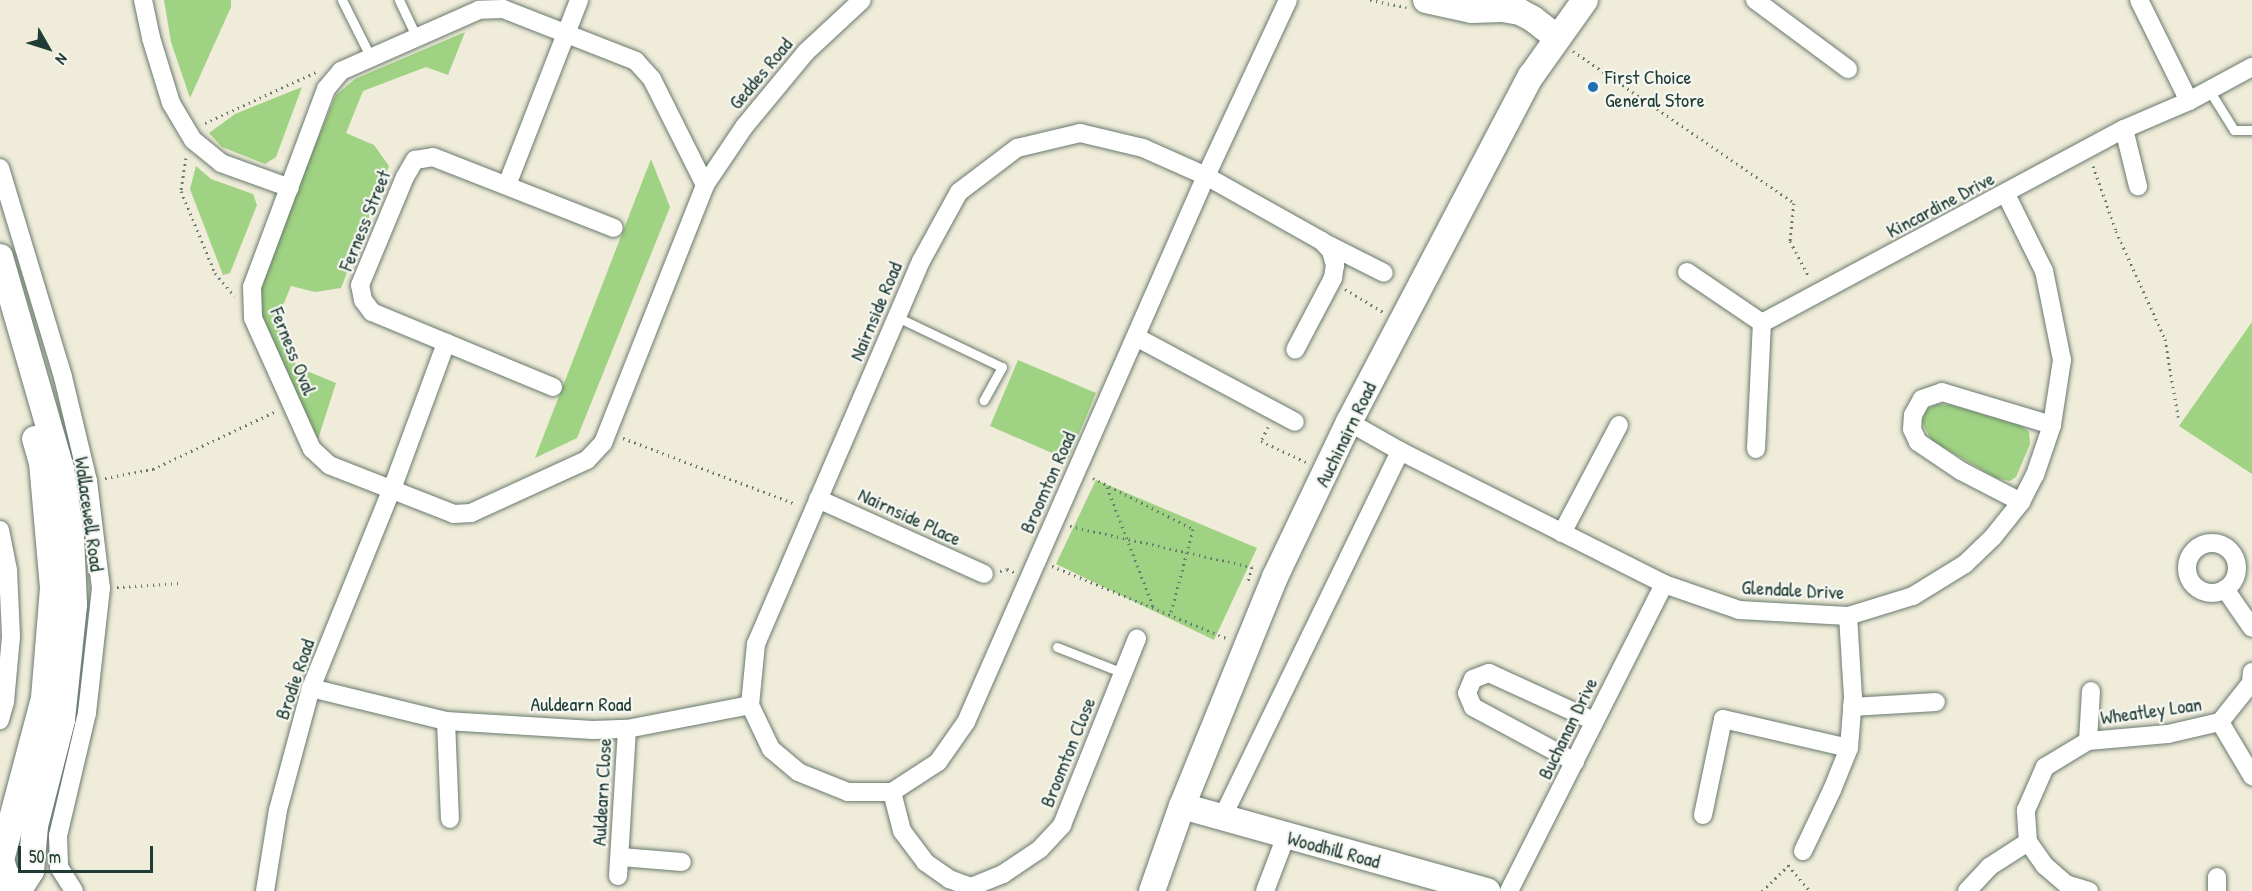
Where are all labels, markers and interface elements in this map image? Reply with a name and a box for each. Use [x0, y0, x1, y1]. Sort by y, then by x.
north arrow [18, 18, 78, 78]
street label: Geddes Road [723, 32, 797, 114]
text: N [51, 49, 73, 70]
place label: First Choice General Store [1605, 64, 1705, 111]
marker: First Choice General Store [1586, 80, 1600, 94]
street label: Ferness Street [333, 166, 395, 274]
street label: Kincardine Drive [1882, 166, 1998, 242]
street label: Nairnside Road [843, 258, 907, 364]
street label: Ferness Oval [266, 304, 322, 398]
street label: Auchinairn Road [1309, 378, 1381, 490]
street label: Broomton Road [1014, 427, 1080, 537]
street label: Wallacewell Road [70, 455, 110, 573]
street label: Nairnside Place [855, 482, 965, 550]
street label: Glendale Drive [1741, 574, 1845, 604]
street label: Brodie Road [269, 636, 319, 722]
street label: Buchanan Drive [1532, 673, 1602, 783]
street label: Auldearn Road [531, 691, 631, 715]
street label: Wheatley Loan [2099, 691, 2203, 729]
street label: Broomton Close [1034, 694, 1100, 810]
street label: Auldearn Close [586, 737, 616, 847]
street label: Woodhill Road [1285, 825, 1383, 873]
scale bar [21, 834, 156, 872]
text: 50 m [29, 844, 61, 869]

